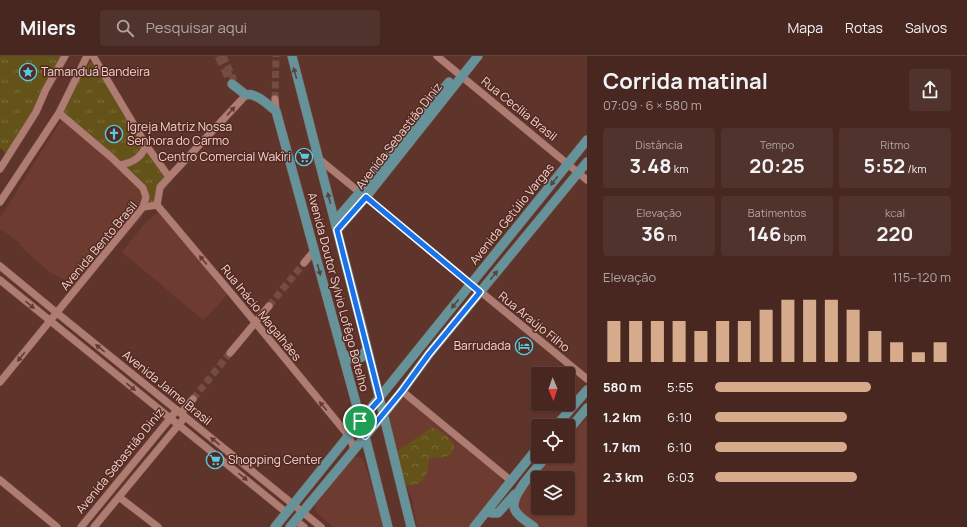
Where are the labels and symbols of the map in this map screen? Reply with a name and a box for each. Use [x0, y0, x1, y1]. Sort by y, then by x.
place icon: Tamanduá Bandeira [18, 62, 38, 82]
place label: Tamanduá Bandeira [41, 63, 150, 80]
one-way arrow [292, 66, 298, 79]
street label: Rua Cecília Brasil [478, 73, 561, 145]
street label: Avenida Sebastião Diniz [351, 79, 446, 193]
one-way arrow [226, 106, 236, 116]
place label: Igreja Matriz Nossa Senhora do Carmo [127, 118, 232, 149]
church icon: Igreja Matriz Nossa Senhora do Carmo [104, 124, 124, 144]
supermarket icon: Centro Comercial Wakîri [294, 147, 314, 167]
place label: Centro Comercial Wakîri [159, 148, 291, 165]
street label: Avenida Getúlio Vargas [465, 159, 558, 268]
one-way arrow [549, 175, 558, 186]
street label: Avenida Doutor Sylvio Lofêgo Botelho [304, 190, 373, 393]
one-way arrow [325, 192, 331, 204]
street label: Avenida Bento Brasil [56, 198, 141, 294]
one-way arrow [199, 255, 208, 266]
street label: Rua Inácio Magalhães [217, 261, 306, 364]
one-way arrow [316, 264, 322, 276]
one-way arrow [490, 269, 498, 280]
street label: Rua Araújo Filho [495, 287, 574, 356]
one-way arrow [450, 298, 459, 309]
one-way arrow [25, 300, 36, 309]
hotel icon: Barrudada [514, 336, 534, 356]
place label: Barrudada [454, 337, 511, 354]
one-way arrow [95, 344, 106, 353]
street label: Avenida Jaime Brasil [119, 346, 216, 429]
one-way arrow [16, 351, 25, 362]
north arrow [531, 367, 575, 411]
one-way arrow [125, 382, 136, 391]
one-way arrow [318, 400, 327, 411]
street label: Avenida Sebastião Diniz [72, 404, 168, 517]
pin [343, 404, 377, 438]
one-way arrow [210, 436, 220, 445]
supermarket icon: Shopping Center [205, 450, 225, 470]
place label: Shopping Center [228, 451, 322, 468]
one-way arrow [237, 473, 248, 482]

